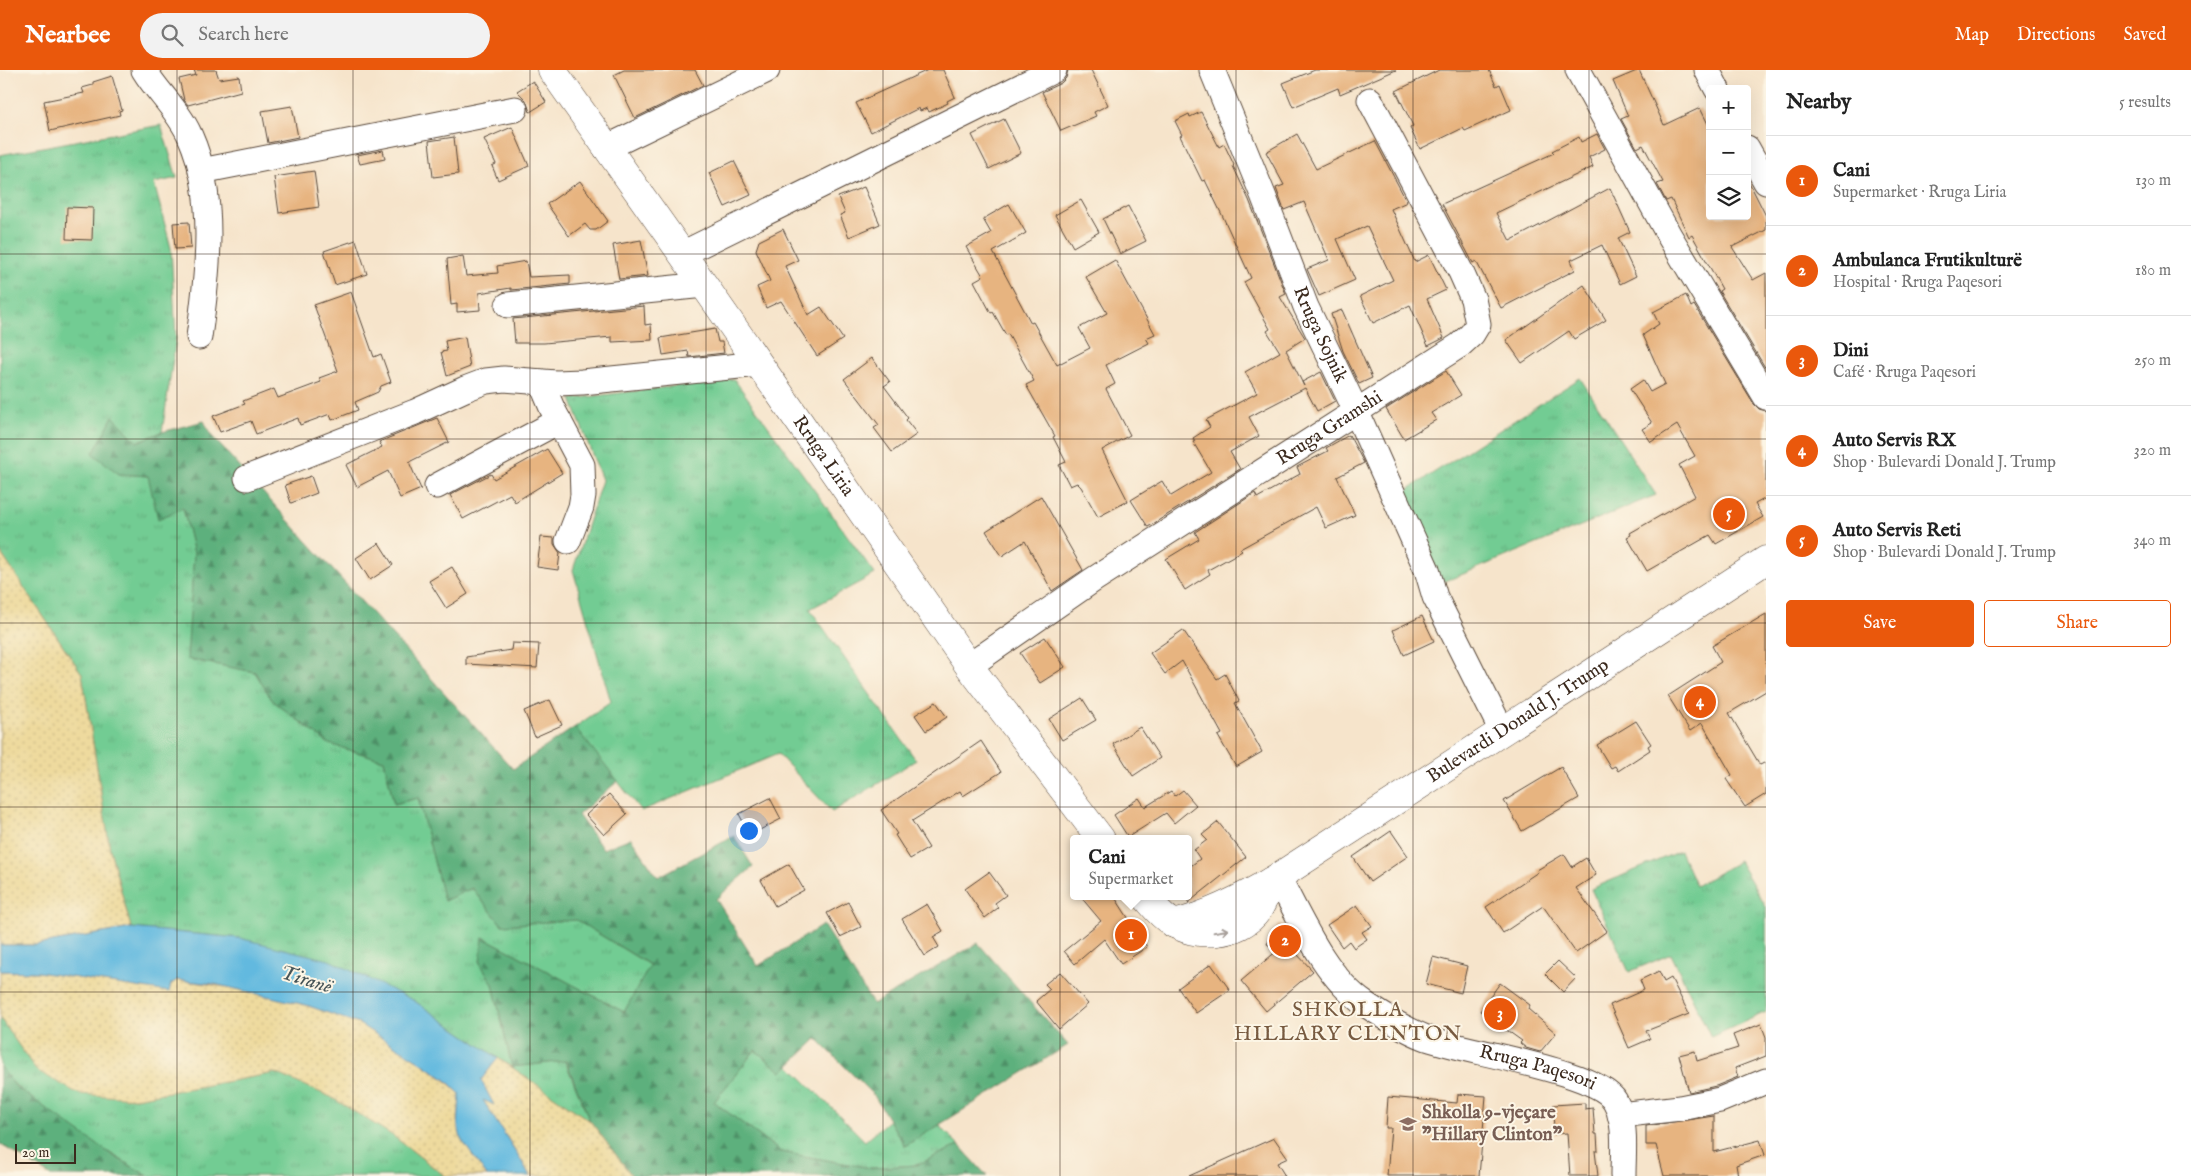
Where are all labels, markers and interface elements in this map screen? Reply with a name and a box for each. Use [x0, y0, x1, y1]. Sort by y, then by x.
search box [140, 13, 490, 58]
text: Nearbee [25, 20, 110, 51]
icon: search [158, 21, 186, 49]
text: Search here [198, 23, 289, 47]
text: Map [1955, 24, 1989, 47]
text: Directions [2017, 24, 2095, 47]
text: Saved [2123, 24, 2166, 47]
map controls [1706, 85, 1751, 220]
button: + [1706, 85, 1751, 130]
text: Nearby [1786, 89, 1851, 116]
text: 5 results [2119, 93, 2171, 113]
button: − [1706, 130, 1751, 175]
text: Cani [1833, 159, 1870, 183]
text: 1 [1799, 171, 1805, 191]
text: 130 m [2135, 171, 2171, 191]
button: layers [1706, 175, 1751, 220]
text: Supermarket · Rruga Liria [1833, 183, 2006, 203]
text: Ambulanca Frutikulturë [1833, 249, 2022, 273]
text: 2 [1798, 261, 1806, 281]
text: 180 m [2135, 261, 2171, 281]
text: Hospital · Rruga Paqesori [1833, 273, 2002, 293]
street label: Rruga Sojnik [1287, 283, 1353, 388]
text: Dini [1833, 339, 1869, 363]
text: 3 [1799, 351, 1805, 371]
text: 250 m [2134, 351, 2171, 371]
text: Café · Rruga Paqesori [1833, 363, 1976, 383]
street label: Rruga Gramshi [1272, 386, 1387, 471]
street label: Rruga Liria [787, 411, 860, 502]
text: Auto Servis RX [1833, 429, 1956, 453]
text: 4 [1798, 441, 1806, 461]
text: 320 m [2134, 441, 2171, 461]
text: Shop · Bulevardi Donald J. Trump [1833, 453, 2056, 473]
pin: 5 [1713, 495, 1745, 533]
text: Auto Servis Reti [1833, 519, 1961, 543]
text: 5 [1799, 531, 1805, 551]
text: 340 m [2133, 531, 2171, 551]
text: Shop · Bulevardi Donald J. Trump [1833, 543, 2056, 563]
button: Save [1786, 600, 1974, 647]
button: Share [1984, 600, 2171, 647]
street label: Bulevardi Donald J. Trump [1423, 653, 1614, 789]
pin: 4 [1684, 683, 1716, 721]
your location [736, 818, 762, 844]
popup [1070, 835, 1192, 900]
text: Cani [1089, 846, 1126, 870]
text: Supermarket [1089, 870, 1173, 890]
pin: 1 [1115, 916, 1147, 954]
pin: 2 [1269, 922, 1301, 960]
one-way arrow [1212, 925, 1228, 935]
water label: Tiranë [277, 960, 336, 1000]
pin: 3 [1484, 995, 1516, 1033]
district label: SHKOLLA HILLARY CLINTON [1234, 997, 1462, 1048]
street label: Rruga Paqesori [1477, 1040, 1600, 1096]
place label: Shkolla 9-vjeçare "Hillary Clinton" [1422, 1101, 1563, 1147]
school or university icon: Shkolla 9-vjeçare "Hillary Clinton" [1398, 1114, 1418, 1134]
scale bar [15, 1141, 76, 1164]
text: 20 m [22, 1144, 49, 1162]

